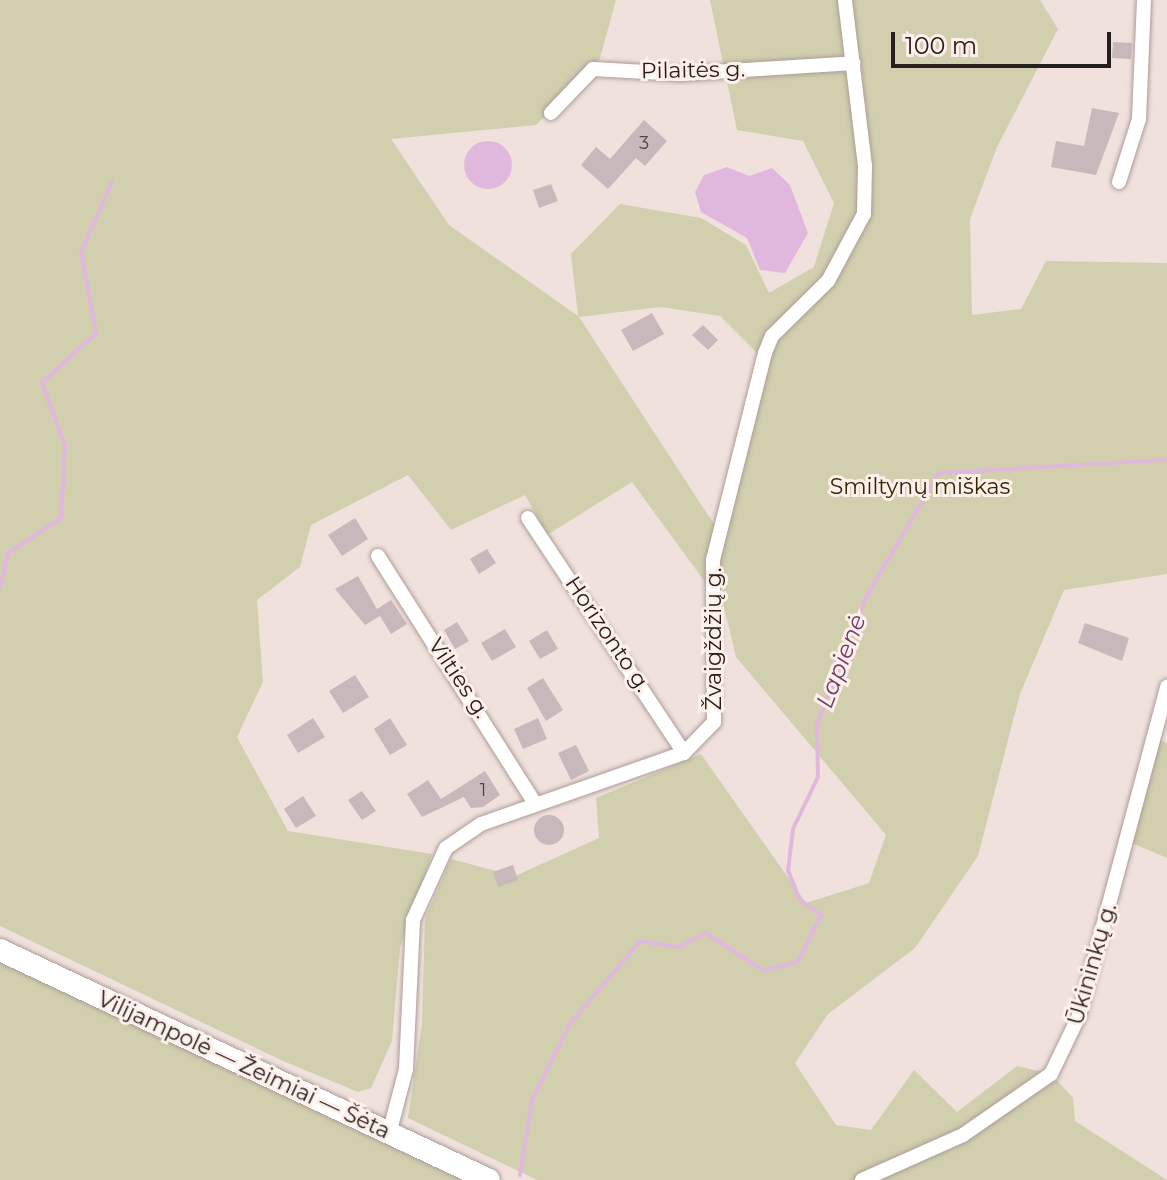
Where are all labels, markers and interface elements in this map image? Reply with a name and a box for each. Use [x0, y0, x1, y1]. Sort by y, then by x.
scale bar [895, 16, 1115, 66]
text: 100 m [905, 31, 977, 60]
street label: Pilaitės g. [641, 56, 745, 84]
house number: 3 [639, 132, 649, 154]
park label: Smiltynų miškas [830, 474, 1010, 500]
street label: Žvaigždžių g. [701, 568, 727, 710]
street label: Horizonto g. [560, 571, 656, 697]
water label: Lapienė [810, 610, 872, 712]
street label: Vilties g. [423, 633, 495, 723]
house number: 1 [480, 779, 486, 801]
street label: Ūkininkų g. [1062, 900, 1122, 1028]
street label: Vilijampolė — Žeimiai — Šėta [94, 985, 394, 1145]

